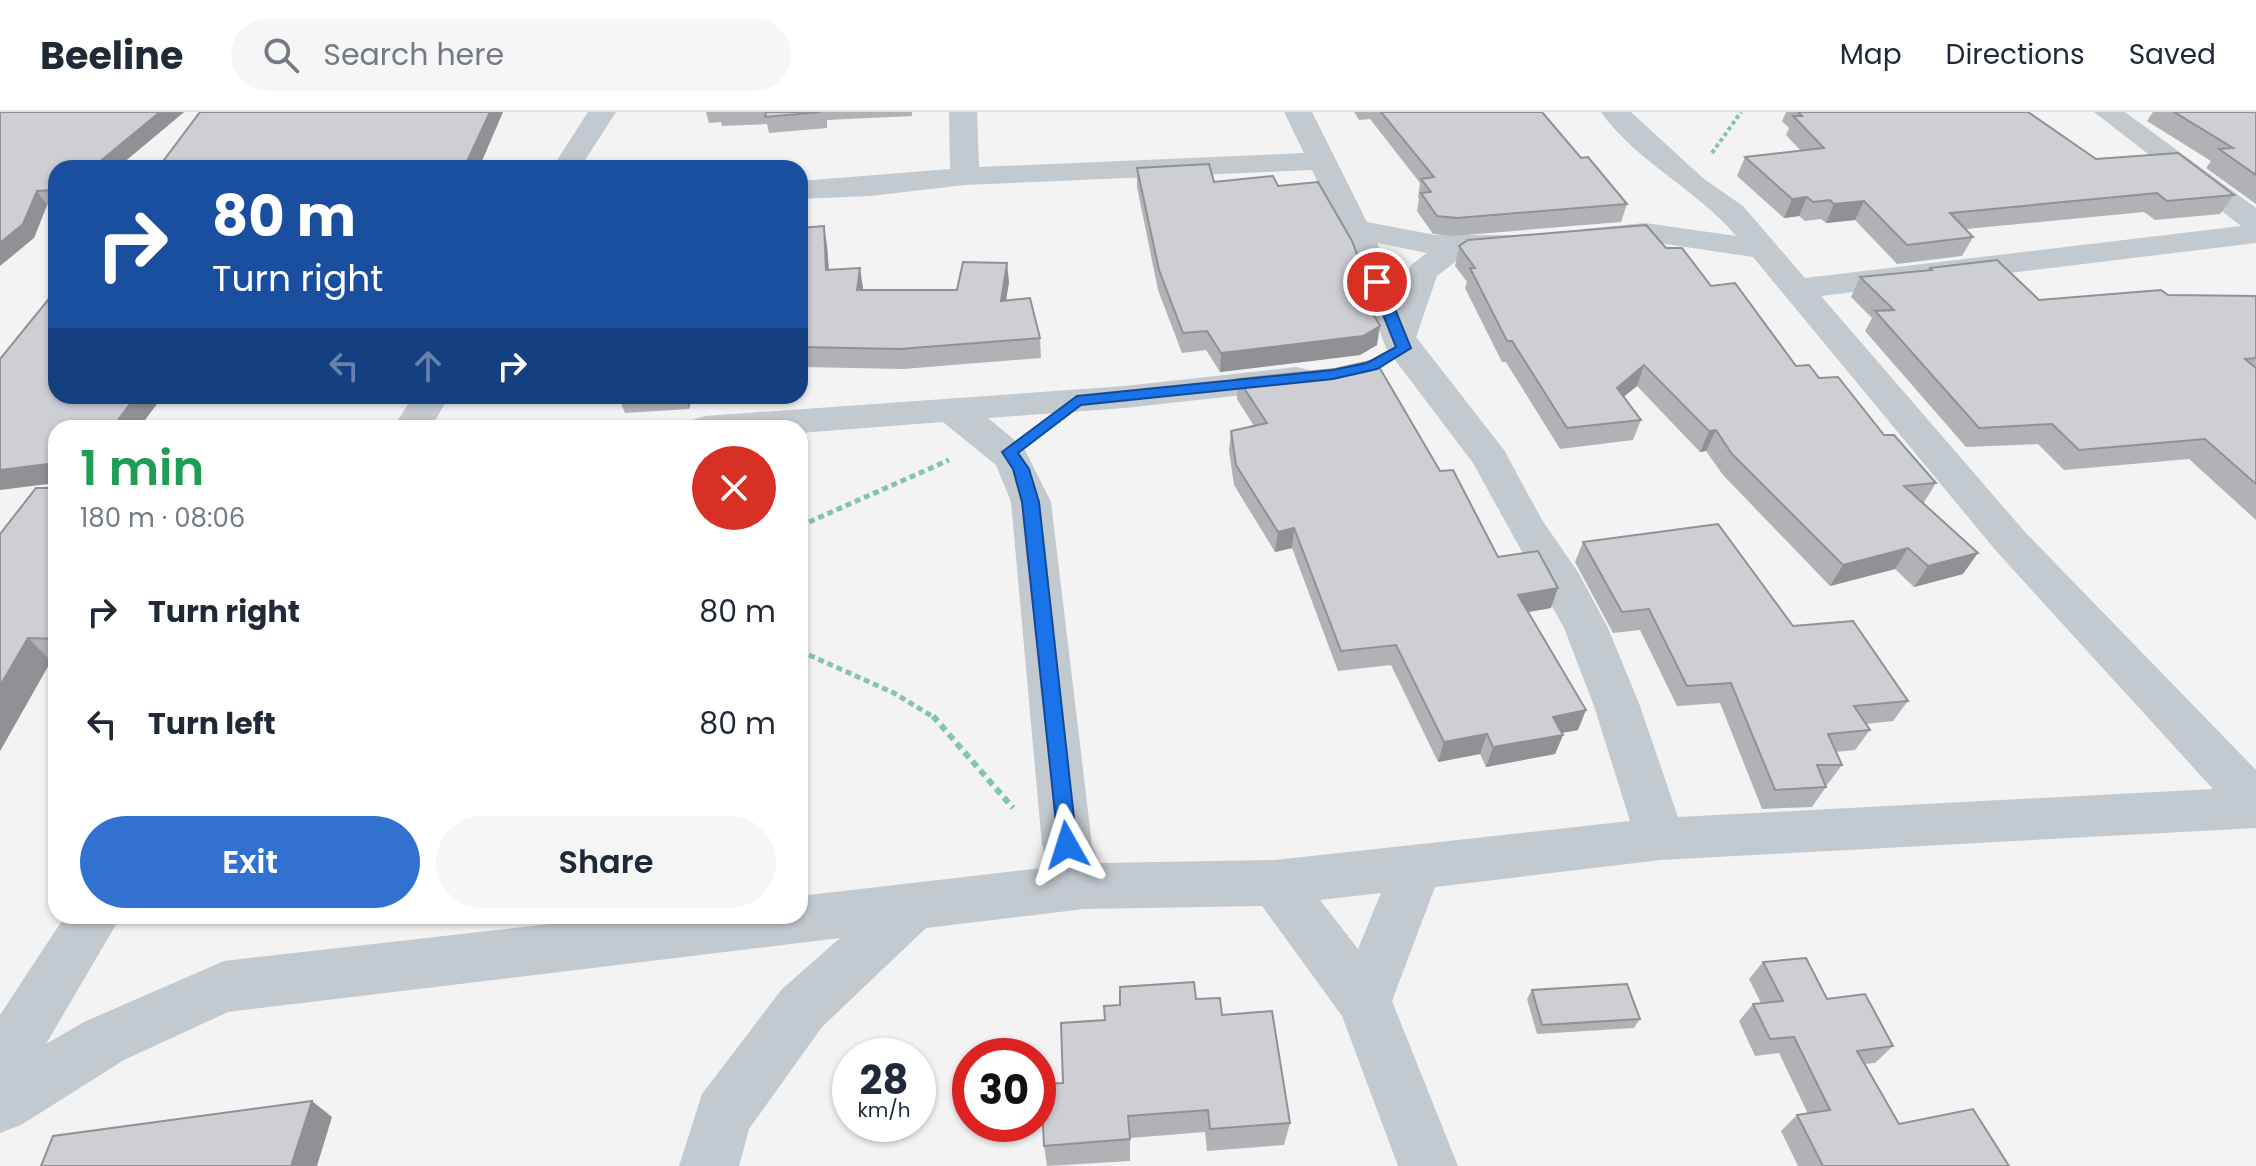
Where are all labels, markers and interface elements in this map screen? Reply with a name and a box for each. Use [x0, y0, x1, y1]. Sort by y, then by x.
search box [231, 19, 791, 91]
text: Beeline [40, 29, 183, 82]
icon: search [259, 33, 303, 77]
text: Search here [323, 33, 504, 76]
text: Map [1840, 35, 1902, 74]
text: Directions [1946, 35, 2085, 74]
text: Saved [2129, 35, 2216, 74]
text: 80 m [212, 177, 356, 256]
icon: right [80, 192, 184, 296]
pin [1343, 248, 1411, 316]
text: Turn right [212, 253, 383, 304]
icon: arrive [1355, 260, 1399, 304]
icon: left [322, 344, 366, 388]
icon: ahead [406, 344, 450, 388]
icon: right [490, 344, 534, 388]
text: 1 min [80, 435, 204, 502]
button: close [692, 446, 776, 530]
text: 180 m · 08:06 [80, 500, 245, 536]
icon: right [80, 590, 124, 634]
text: Turn right [148, 590, 300, 633]
text: 80 m [699, 590, 776, 633]
icon: left [80, 702, 124, 746]
text: Turn left [148, 702, 276, 745]
text: 80 m [699, 702, 776, 745]
position arrow [1025, 803, 1109, 887]
button: Exit [80, 816, 420, 908]
button: Share [436, 816, 776, 908]
speed limit sign: 30 [952, 1038, 1056, 1142]
text: 28 [860, 1052, 908, 1108]
text: km/h [857, 1096, 911, 1124]

